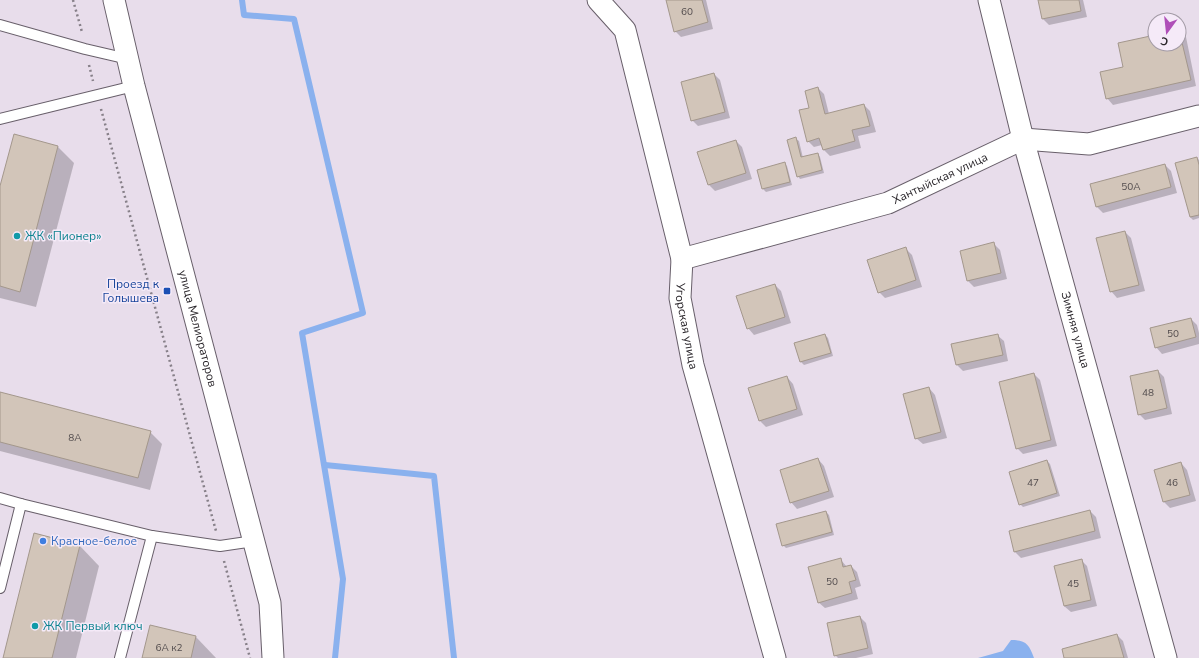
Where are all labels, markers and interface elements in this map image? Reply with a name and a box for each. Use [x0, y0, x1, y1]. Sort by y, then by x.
house number: 60 [681, 5, 693, 19]
north arrow [1147, 12, 1187, 52]
text: С [1158, 33, 1170, 49]
street label: Хантыйская улица [890, 149, 990, 208]
house number: 50А [1121, 180, 1141, 194]
place label: ЖК «Пионер» [25, 228, 102, 244]
marker: ЖК «Пионер» [12, 231, 22, 241]
street label: улица Мелиораторов [175, 268, 221, 389]
place label: Проезд к Голышева [102, 276, 160, 306]
street label: Угорская улица [672, 281, 702, 371]
marker: Проезд к Голышева [162, 286, 172, 296]
street label: Зимняя улица [1057, 289, 1094, 370]
house number: 50 [1167, 327, 1179, 341]
house number: 48 [1142, 386, 1154, 400]
house number: 8А [68, 431, 82, 445]
house number: 47 [1027, 476, 1039, 490]
house number: 46 [1166, 476, 1178, 490]
place label: Красное-белое [51, 533, 137, 549]
marker: Красное-белое [38, 536, 48, 546]
house number: 50 [826, 575, 838, 589]
house number: 45 [1067, 577, 1079, 591]
place label: ЖК Первый ключ [43, 618, 143, 634]
marker: ЖК Первый ключ [30, 621, 40, 631]
house number: 6А к2 [155, 641, 183, 655]

